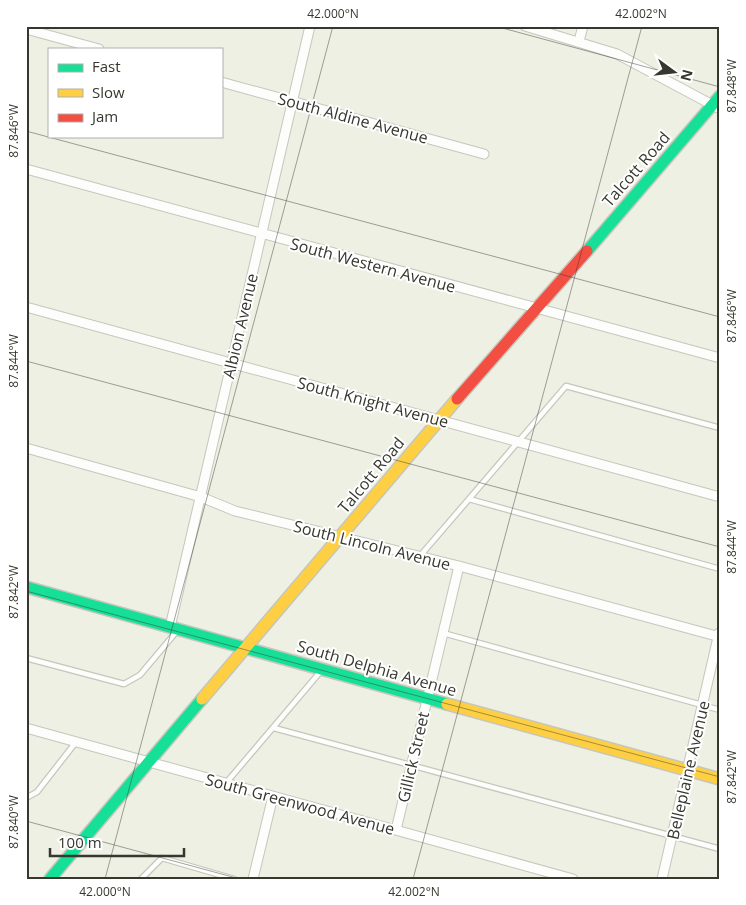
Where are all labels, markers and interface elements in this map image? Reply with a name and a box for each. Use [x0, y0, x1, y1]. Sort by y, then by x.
text: 42.000°N [307, 5, 359, 22]
text: 42.002°N [615, 5, 667, 22]
legend [48, 48, 222, 138]
north arrow [648, 48, 698, 98]
text: Fast [92, 56, 121, 76]
text: 87.848°W [723, 59, 740, 113]
text: N [676, 68, 698, 83]
text: Slow [92, 82, 125, 102]
street label: South Aldine Avenue [276, 87, 430, 149]
text: 87.846°W [5, 104, 22, 158]
text: Jam [90, 106, 118, 126]
street label: Talcott Road [597, 127, 675, 211]
street label: South Western Avenue [288, 232, 458, 298]
street label: Albion Avenue [217, 271, 263, 381]
text: 87.846°W [723, 289, 740, 343]
text: 87.844°W [5, 334, 22, 388]
street label: South Knight Avenue [295, 371, 451, 433]
street label: Talcott Road [333, 432, 409, 518]
street label: South Lincoln Avenue [291, 515, 453, 575]
text: 87.844°W [723, 520, 740, 574]
text: 87.842°W [5, 565, 22, 619]
street label: South Delphia Avenue [295, 635, 459, 701]
street label: Belleplaine Avenue [661, 698, 715, 842]
street label: Gillick Street [392, 709, 434, 805]
text: 87.842°W [723, 750, 740, 804]
street label: South Greenwood Avenue [203, 768, 397, 840]
text: 87.840°W [5, 795, 22, 849]
scale bar [50, 825, 184, 857]
text: 100 m [58, 832, 102, 852]
text: 42.000°N [79, 883, 131, 900]
text: 42.002°N [388, 883, 440, 900]

